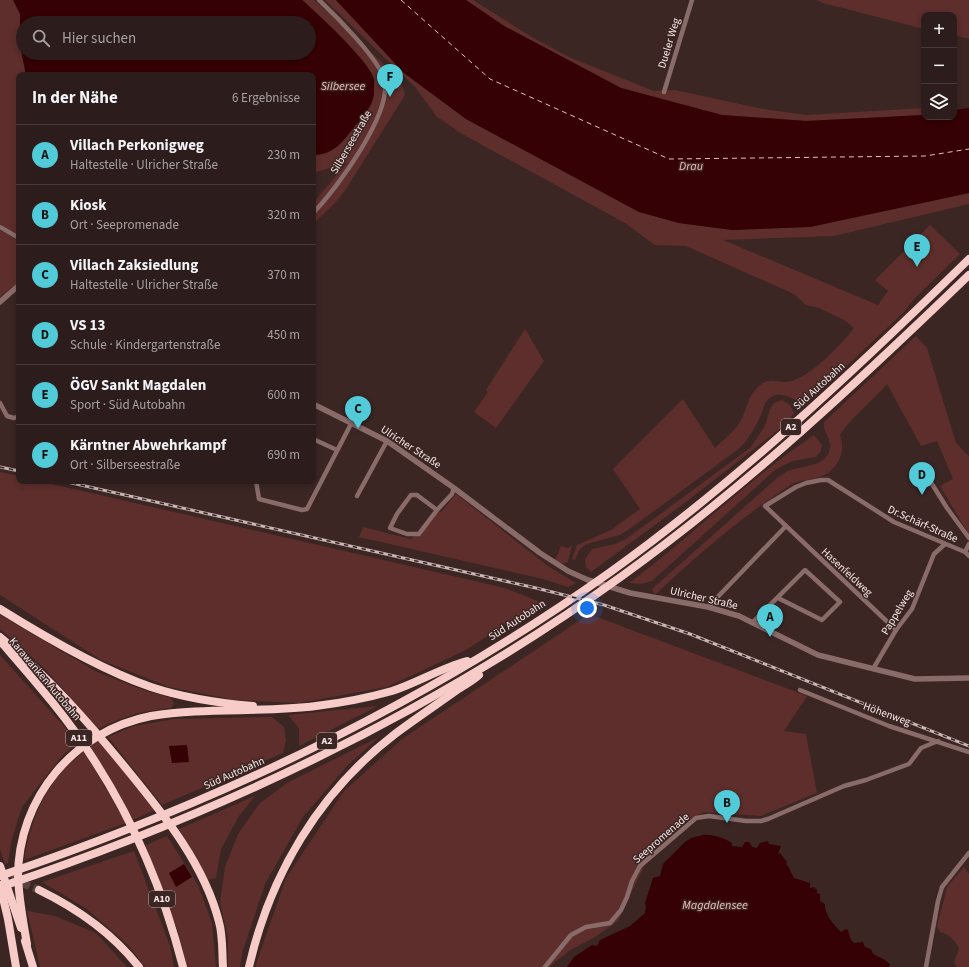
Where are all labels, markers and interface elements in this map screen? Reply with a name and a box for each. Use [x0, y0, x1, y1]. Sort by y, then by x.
map controls [921, 12, 957, 120]
button: + [921, 12, 957, 48]
search box [16, 16, 316, 60]
street label: Dueler Weg [654, 16, 684, 70]
icon: search [30, 27, 52, 49]
text: Hier suchen [62, 28, 136, 49]
button: − [921, 48, 957, 84]
pin: F [377, 64, 403, 97]
water label: Silbersee [321, 78, 365, 95]
button: layers [921, 84, 957, 120]
text: In der Nähe [32, 86, 118, 110]
text: 6 Ergebnisse [232, 89, 300, 107]
street label: Silberseestraße [327, 107, 376, 177]
text: Villach Perkonigweg [70, 135, 204, 156]
text: A [41, 146, 49, 164]
text: 230 m [267, 146, 300, 164]
text: Haltestelle · Ulricher Straße [70, 156, 218, 174]
water label: Drau [679, 158, 703, 175]
text: Kiosk [70, 195, 106, 216]
text: B [41, 206, 49, 224]
text: 320 m [267, 206, 300, 224]
text: Ort · Seepromenade [70, 216, 179, 234]
pin: E [904, 234, 930, 267]
text: Villach Zaksiedlung [70, 255, 198, 276]
text: C [41, 266, 49, 284]
text: 370 m [267, 266, 300, 284]
text: Haltestelle · Ulricher Straße [70, 276, 218, 294]
text: VS 13 [70, 315, 105, 336]
text: D [41, 326, 49, 344]
text: 450 m [267, 326, 300, 344]
text: Schule · Kindergartenstraße [70, 336, 221, 354]
street label: Süd Autobahn [790, 359, 848, 413]
text: ÖGV Sankt Magdalen [70, 375, 206, 396]
text: E [41, 386, 49, 404]
text: 600 m [267, 386, 300, 404]
text: Sport · Süd Autobahn [70, 396, 185, 414]
pin: C [345, 396, 371, 429]
road number: A2 [781, 419, 801, 435]
street label: Ulricher Straße [378, 422, 445, 472]
text: Kärntner Abwehrkampf [70, 435, 226, 456]
text: F [42, 446, 48, 464]
text: 690 m [267, 446, 300, 464]
text: Ort · Silberseestraße [70, 456, 180, 474]
pin: D [909, 462, 935, 495]
street label: Dr.Schärf-Straße [885, 502, 961, 546]
street label: Hasenfeldweg [818, 544, 876, 600]
street label: Ulricher Straße [669, 583, 740, 613]
street label: Pappelweg [878, 586, 917, 638]
street label: Süd Autobahn [486, 596, 548, 644]
your location [577, 598, 597, 618]
pin: A [757, 604, 783, 637]
street label: Karawanken Autobahn [6, 634, 84, 724]
street label: Höhenweg [861, 699, 913, 730]
road number: A11 [66, 730, 92, 746]
road number: A2 [317, 733, 337, 749]
street label: Süd Autobahn [201, 753, 267, 793]
pin: B [714, 790, 740, 823]
street label: Seepromenade [630, 809, 693, 867]
road number: A10 [149, 891, 175, 907]
water label: Magdalensee [682, 897, 748, 914]

